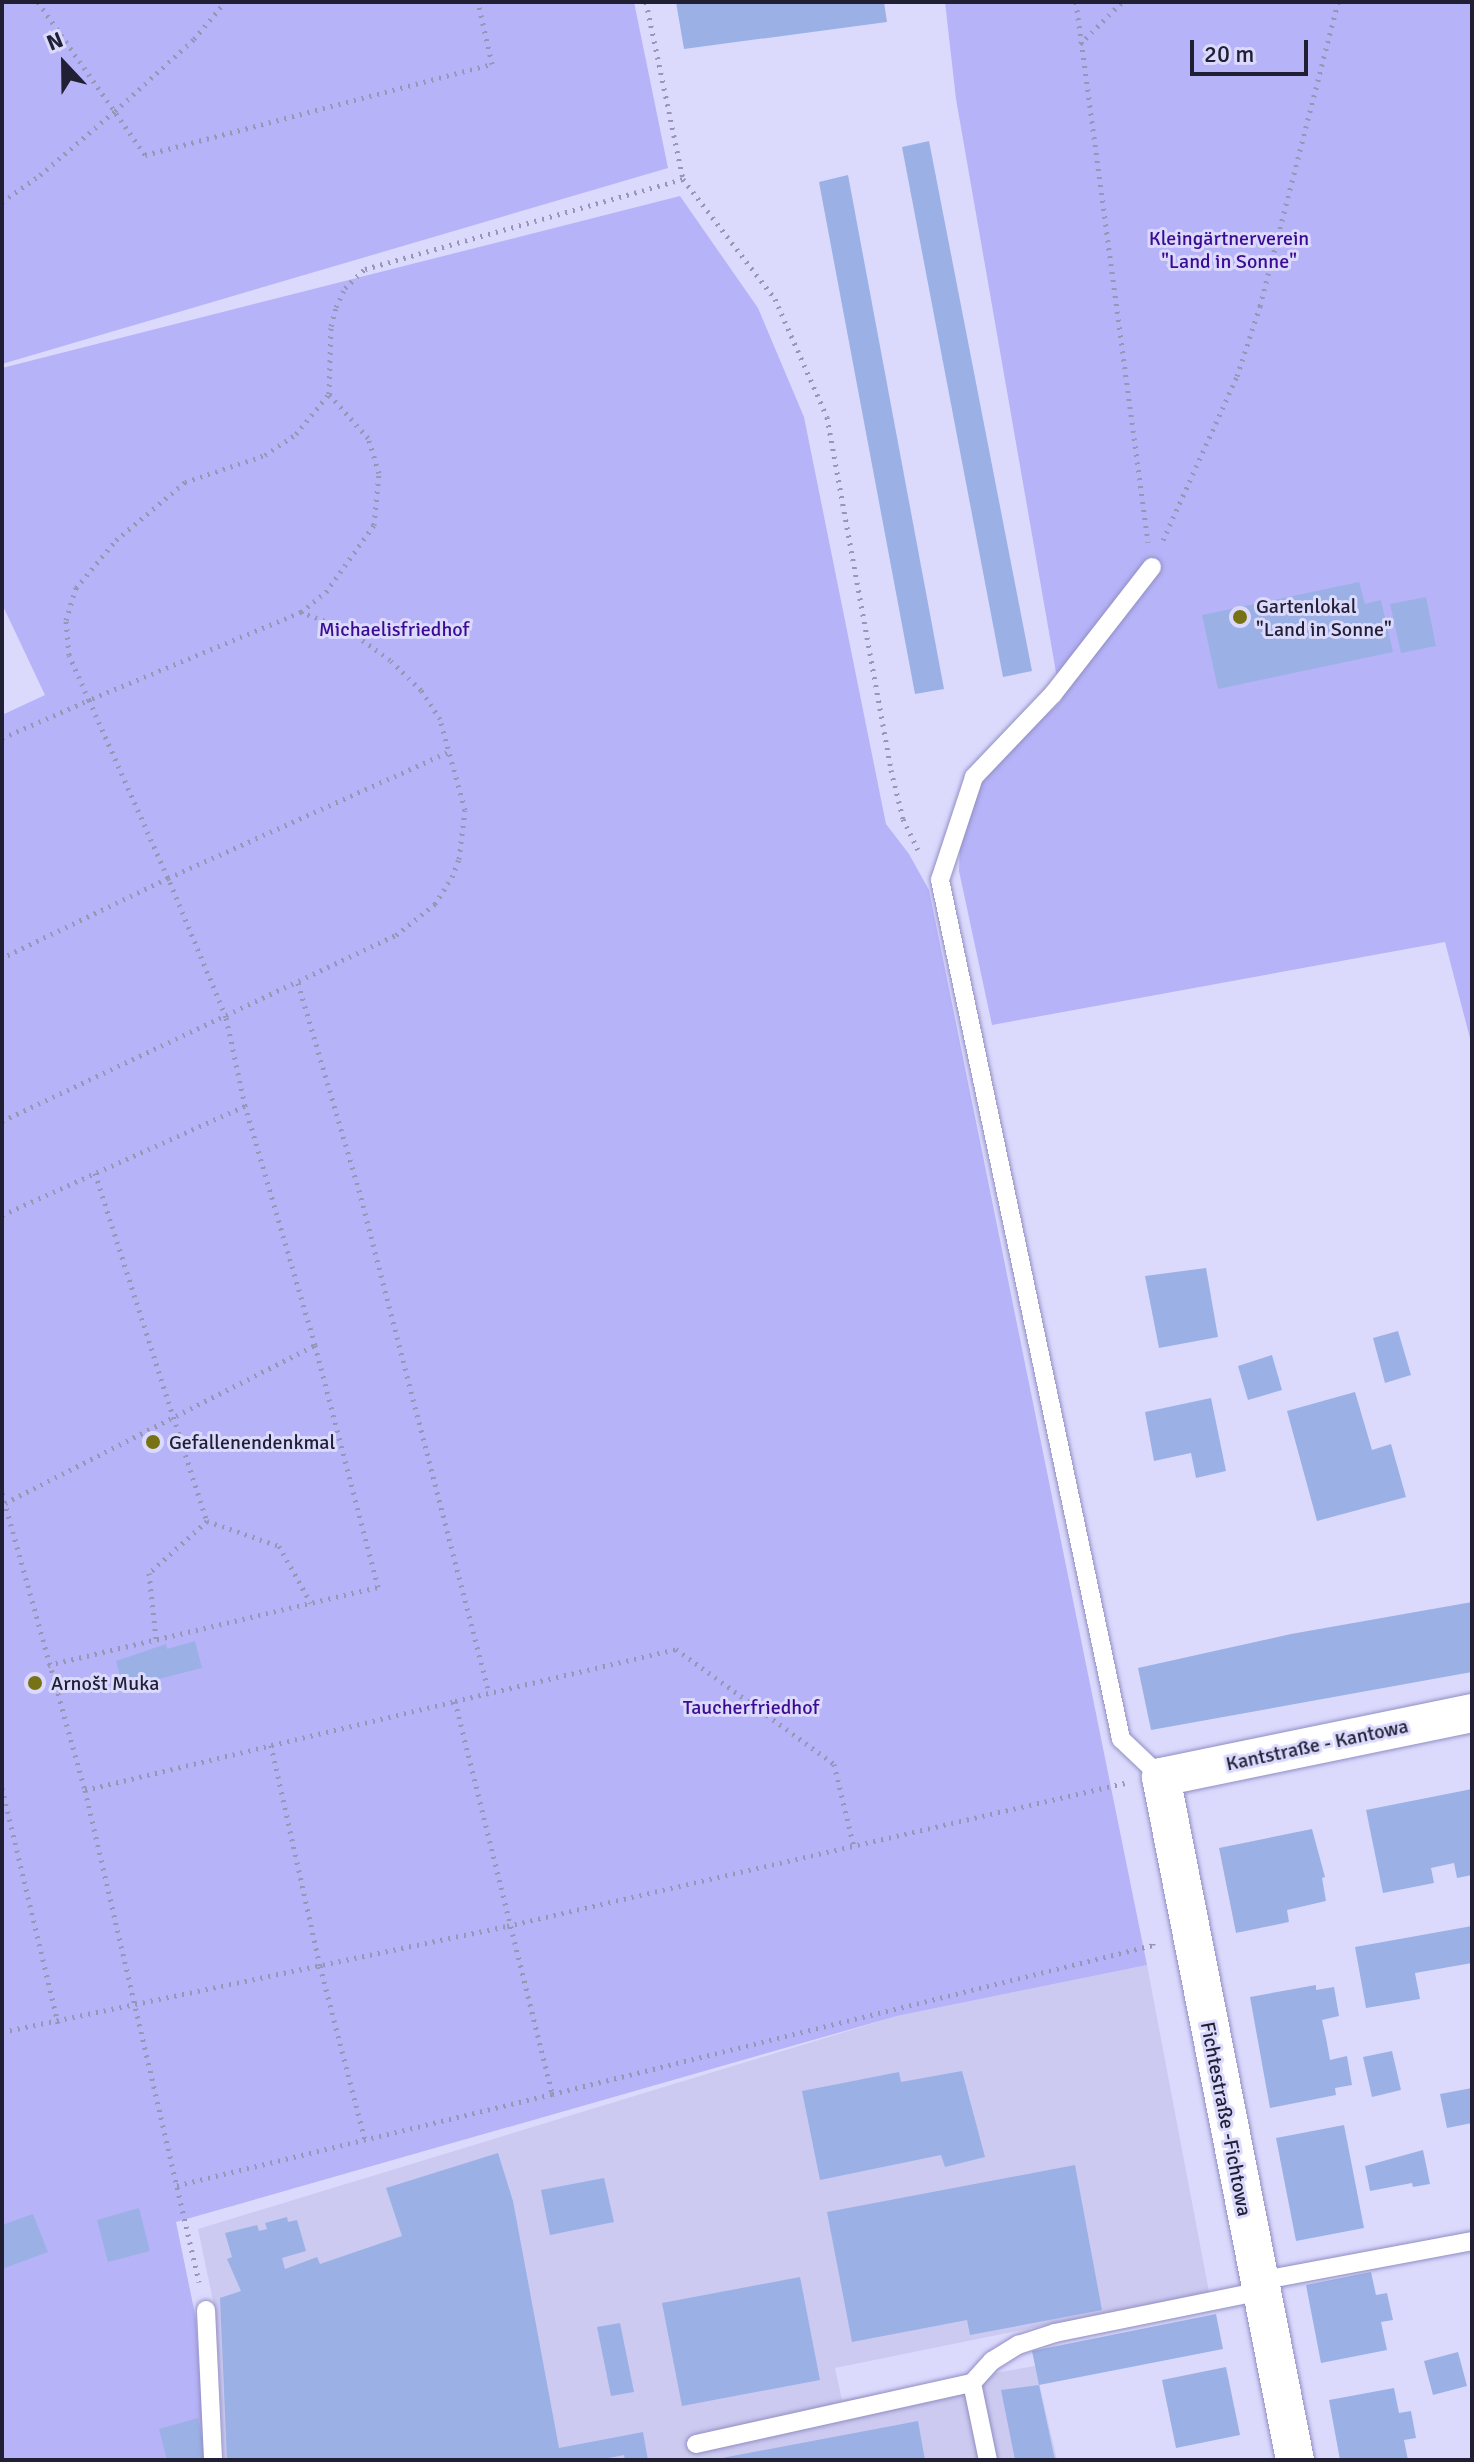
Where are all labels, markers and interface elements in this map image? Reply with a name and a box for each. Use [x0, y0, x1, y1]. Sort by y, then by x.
north arrow [24, 24, 104, 104]
scale bar [1194, 24, 1312, 74]
text: N [43, 26, 67, 57]
text: 20 m [1204, 39, 1254, 69]
park label: Kleingärtnerverein "Land in Sonne" [1149, 227, 1309, 274]
place label: Gartenlokal "Land in Sonne" [1256, 594, 1392, 641]
marker: Gartenlokal "Land in Sonne" [1231, 608, 1249, 626]
park label: Michaelisfriedhof [319, 617, 469, 641]
place label: Gefallenendenkmal [169, 1430, 335, 1454]
marker: Gefallenendenkmal [144, 1433, 162, 1451]
place label: Arnošt Muka [51, 1671, 159, 1695]
marker: Arnošt Muka [26, 1674, 44, 1692]
park label: Taucherfriedhof [683, 1695, 819, 1719]
street label: Kantstraße - Kantowa [1224, 1714, 1410, 1776]
street label: Fichtestraße -Fichtowa [1195, 2020, 1257, 2218]

